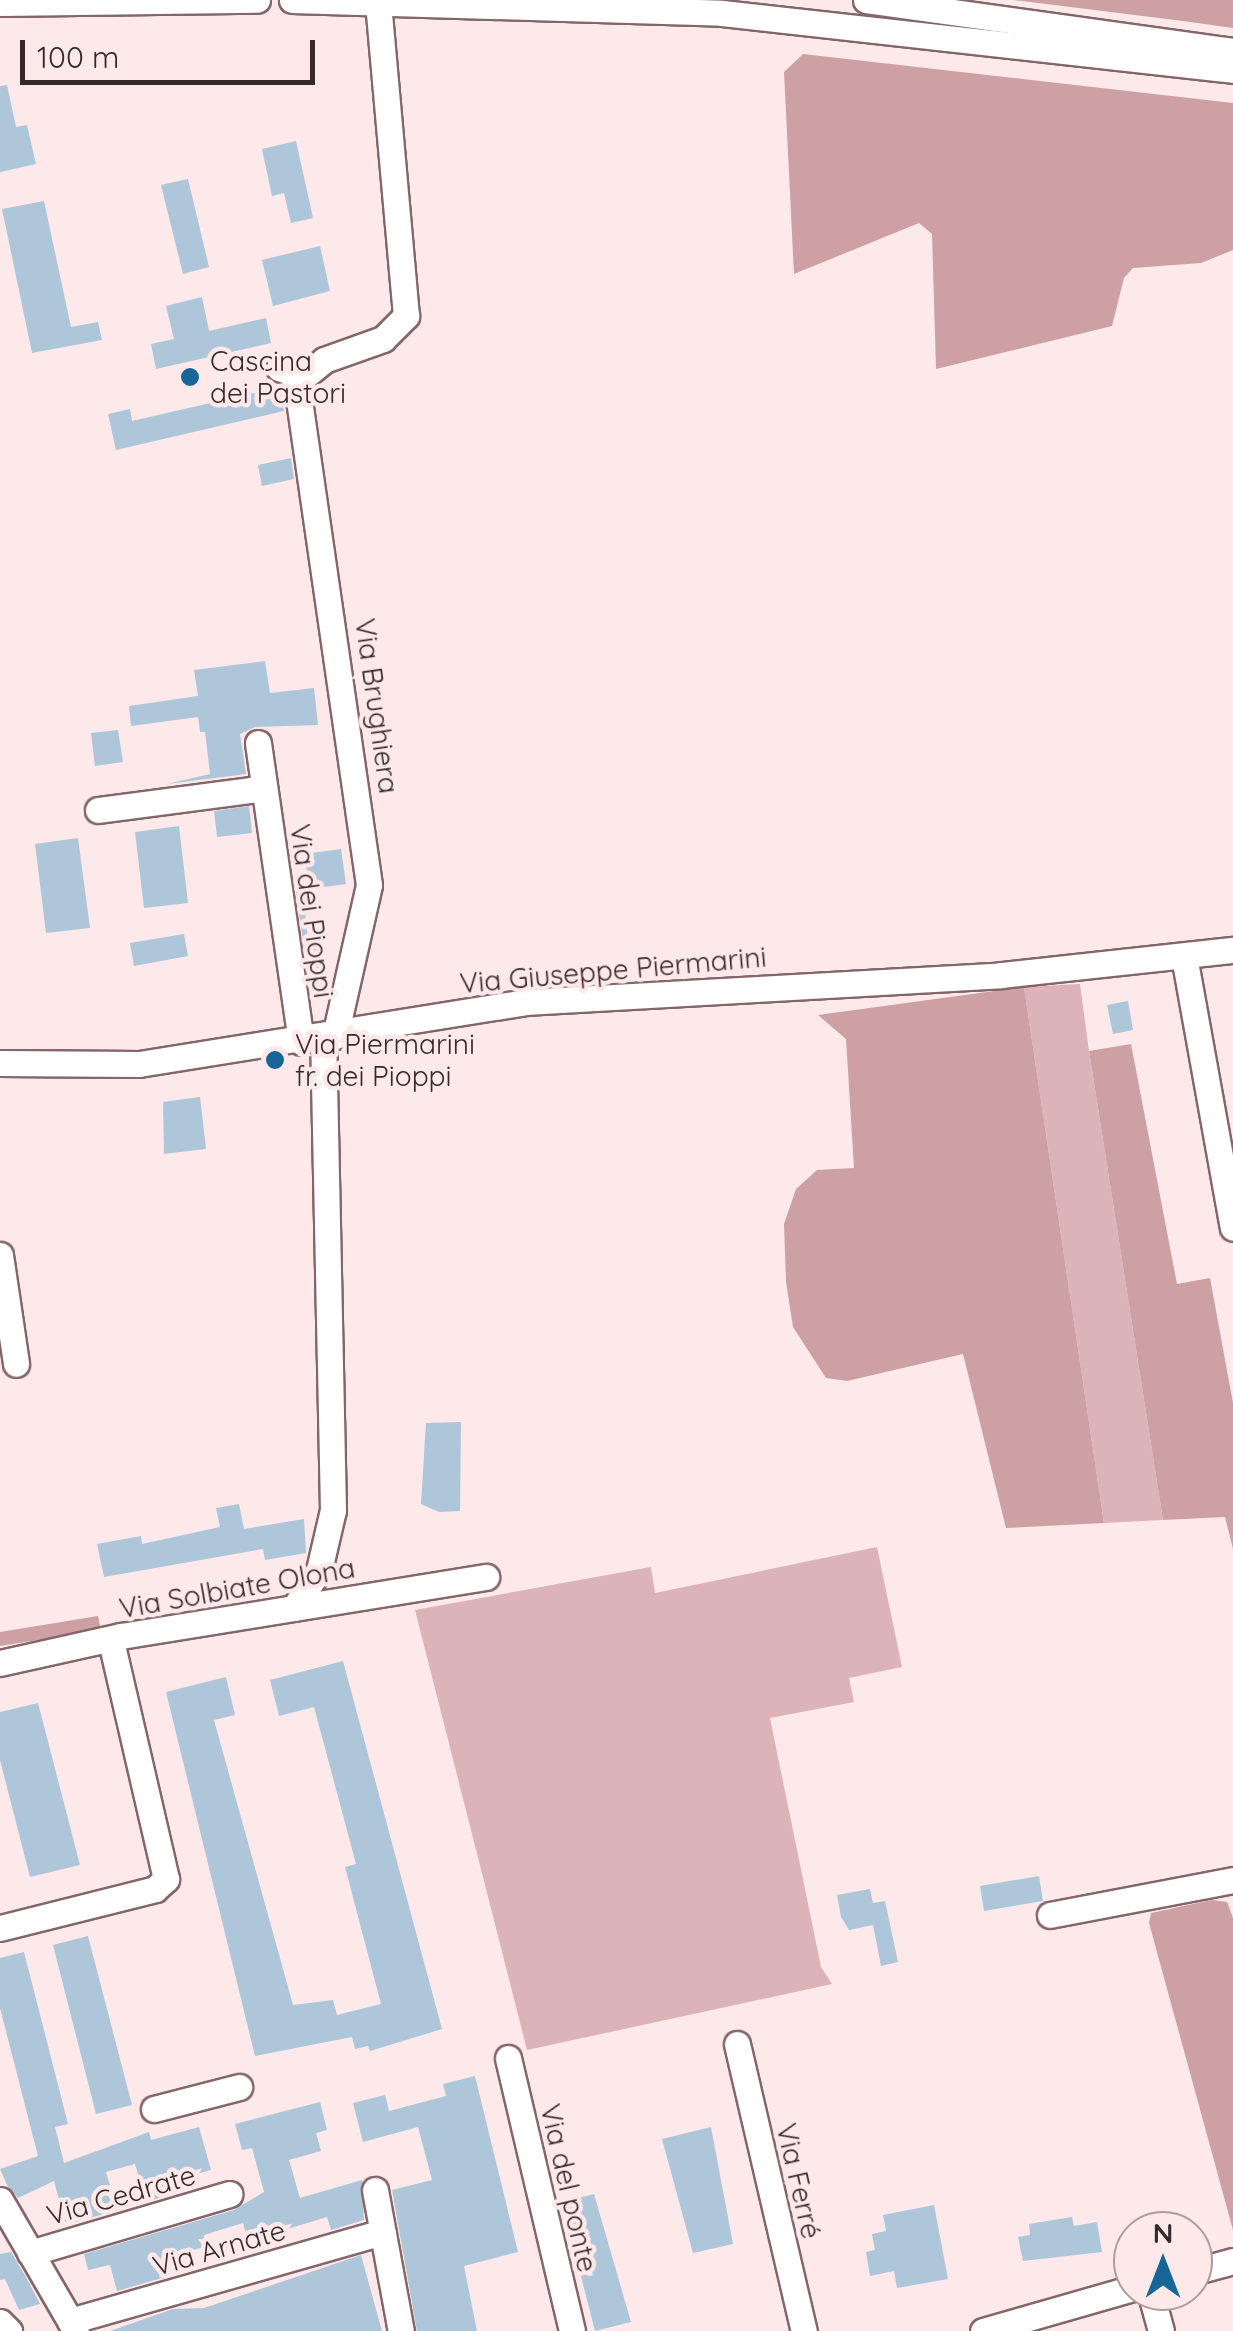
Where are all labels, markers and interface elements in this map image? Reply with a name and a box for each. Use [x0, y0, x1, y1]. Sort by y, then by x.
scale bar [25, 20, 320, 82]
text: 100 m [37, 38, 119, 76]
place label: Cascina dei Pastori [210, 344, 346, 410]
marker: Cascina dei Pastori [179, 366, 201, 388]
street label: Via Brughiera [348, 616, 406, 796]
street label: Via dei Pioppi [283, 822, 341, 1000]
street label: Via Giuseppe Piermarini [458, 940, 768, 1000]
place label: Via Piermarini fr. dei Pioppi [295, 1027, 475, 1093]
marker: Via Piermarini fr. dei Pioppi [264, 1049, 286, 1071]
street label: Via Solbiate Olona [117, 1551, 357, 1625]
street label: Via del ponte [533, 2101, 605, 2275]
street label: Via Ferré [769, 2120, 829, 2242]
street label: Via Cedrate [43, 2158, 199, 2232]
north arrow [1113, 2211, 1213, 2311]
street label: Via Arnate [149, 2213, 289, 2283]
text: N [1153, 2215, 1173, 2250]

